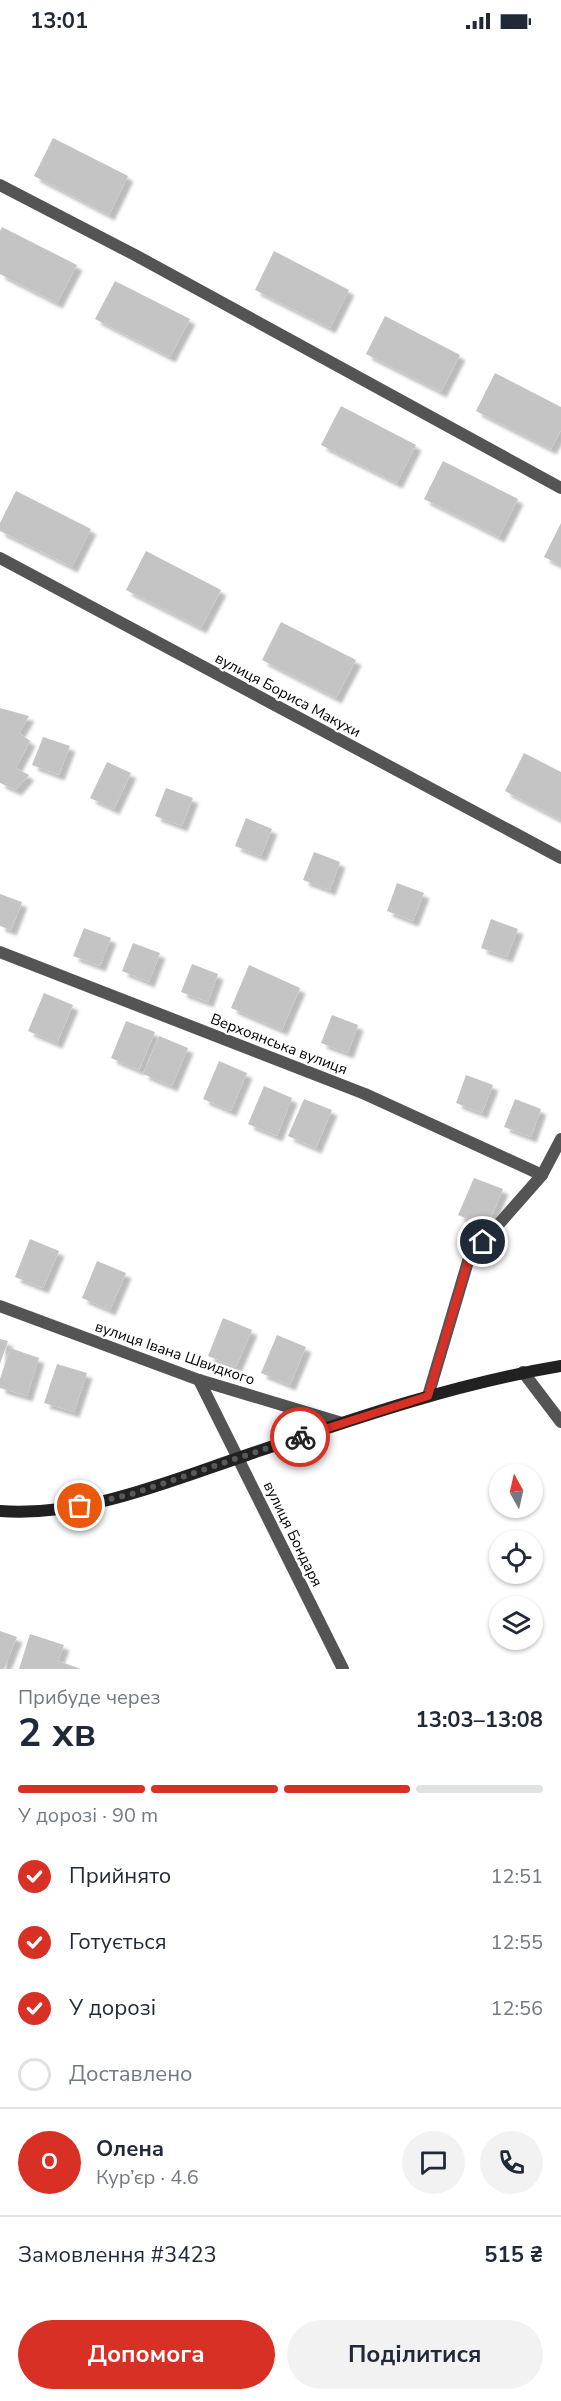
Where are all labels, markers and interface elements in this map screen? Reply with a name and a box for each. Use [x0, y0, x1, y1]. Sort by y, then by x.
text: 13:01 [30, 6, 88, 36]
street label: вулиця Бориса Макухи [212, 648, 364, 742]
street label: Верхоянська вулиця [208, 1009, 350, 1079]
pin [457, 1216, 508, 1267]
icon: home [466, 1225, 499, 1258]
street label: вулиця Івана Швидкого [92, 1316, 258, 1390]
courier [270, 1407, 330, 1467]
icon: bike [284, 1421, 317, 1454]
north arrow [489, 1464, 543, 1518]
map controls [489, 1464, 543, 1650]
street label: вулиця Бондаря [259, 1478, 327, 1590]
pin [54, 1480, 105, 1531]
icon: bag [63, 1489, 96, 1522]
button: locate [489, 1530, 543, 1584]
button: layers [489, 1596, 543, 1650]
text: Прибуде через [18, 1684, 160, 1711]
text: 13:03–13:08 [415, 1705, 543, 1735]
text: 2 хв [18, 1707, 96, 1760]
text: У дорозі · 90 m [18, 1802, 158, 1829]
icon: check [18, 1860, 51, 1893]
text: Прийнято [69, 1861, 171, 1891]
text: 12:51 [490, 1863, 543, 1890]
icon: check [18, 1926, 51, 1959]
text: Готується [69, 1927, 167, 1957]
text: 12:55 [490, 1929, 543, 1956]
icon: check [18, 1992, 51, 2025]
text: У дорозі [69, 1993, 156, 2023]
text: 12:56 [490, 1995, 543, 2022]
text: Доставлено [69, 2059, 193, 2089]
button: chat [402, 2131, 465, 2194]
button: phone [480, 2131, 543, 2194]
text: Олена [96, 2134, 164, 2164]
text: О [41, 2147, 58, 2177]
text: Кур’єр · 4.6 [96, 2164, 199, 2191]
text: Замовлення #3423 [18, 2240, 217, 2270]
text: 515 ₴ [484, 2240, 543, 2270]
button: Допомога [18, 2320, 275, 2389]
button: Поділитися [287, 2320, 543, 2389]

